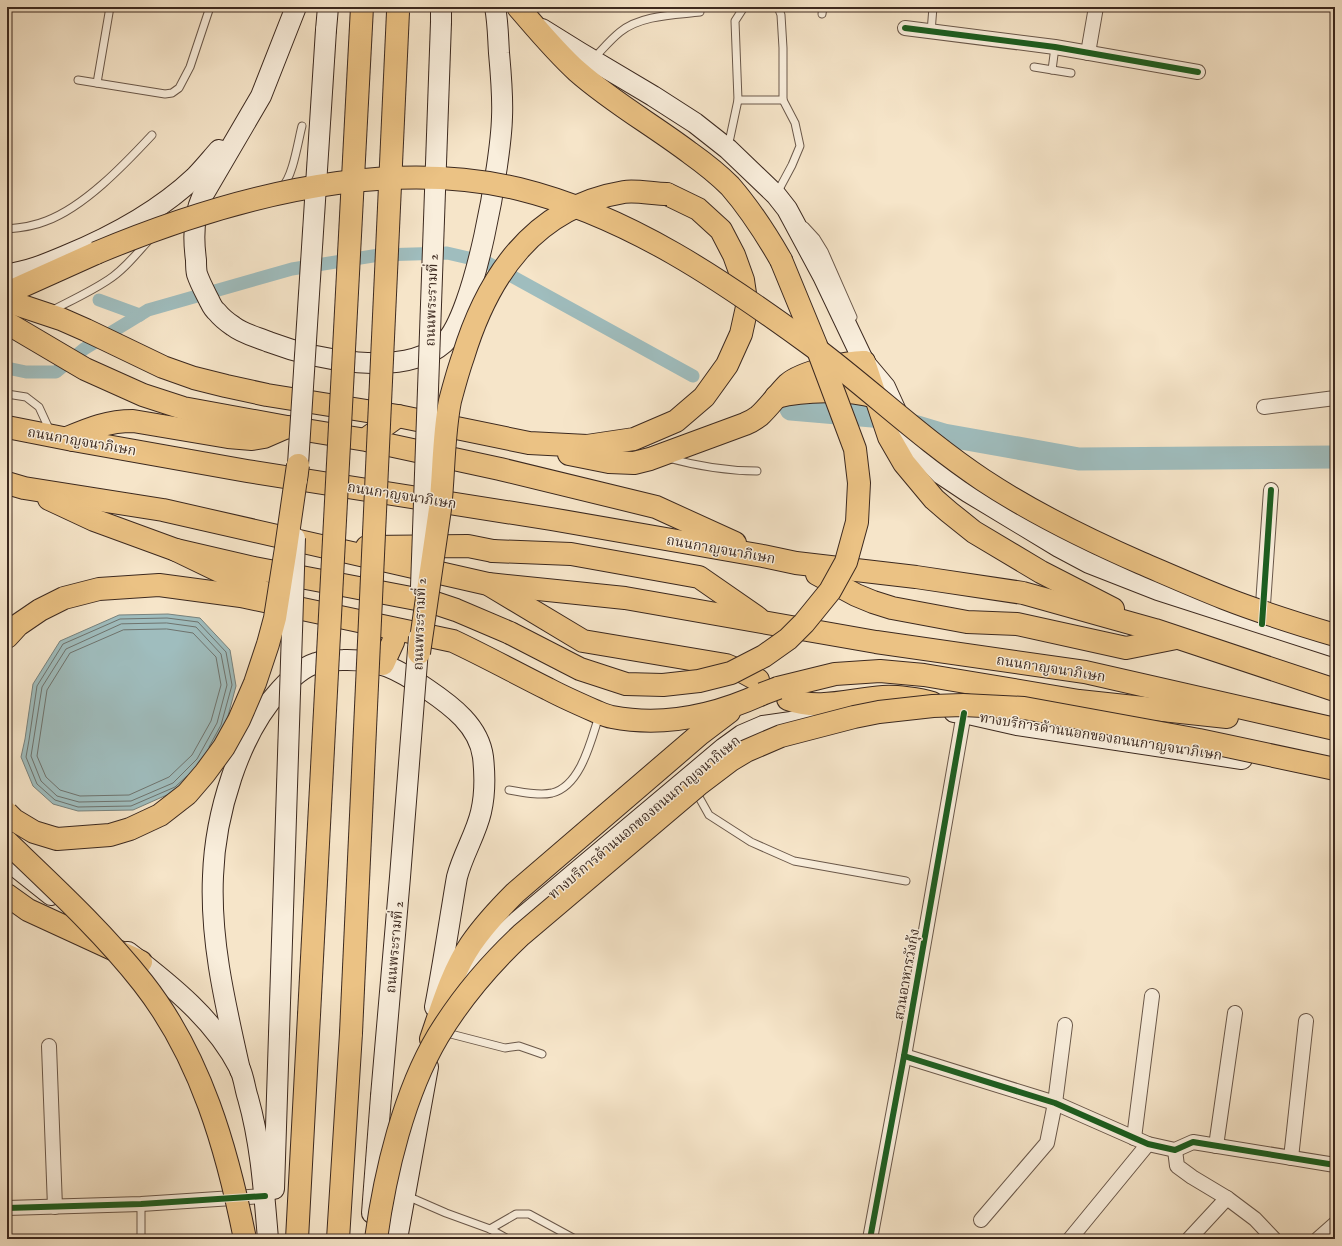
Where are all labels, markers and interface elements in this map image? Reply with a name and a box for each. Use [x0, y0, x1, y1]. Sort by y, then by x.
street label: ถนนพระรามที่ 2 [419, 253, 443, 347]
street label: ถนนกาญจนาภิเษก [26, 424, 138, 460]
street label: ถนนกาญจนาภิเษก [346, 478, 458, 514]
street label: ถนนกาญจนาภิเษก [665, 532, 777, 568]
street label: ถนนพระรามที่ 2 [407, 577, 431, 671]
street label: ถนนกาญจนาภิเษก [995, 651, 1107, 687]
street label: ทางบริการด้านนอกของถนนกาญจนาภิเษก [978, 709, 1223, 765]
street label: ทางบริการด้านนอกของถนนกาญจนาภิเษก [545, 732, 744, 904]
street label: ถนนพระรามที่ 2 [380, 900, 408, 994]
street label: สวนอาหารวังกุ้ง [890, 927, 924, 1021]

